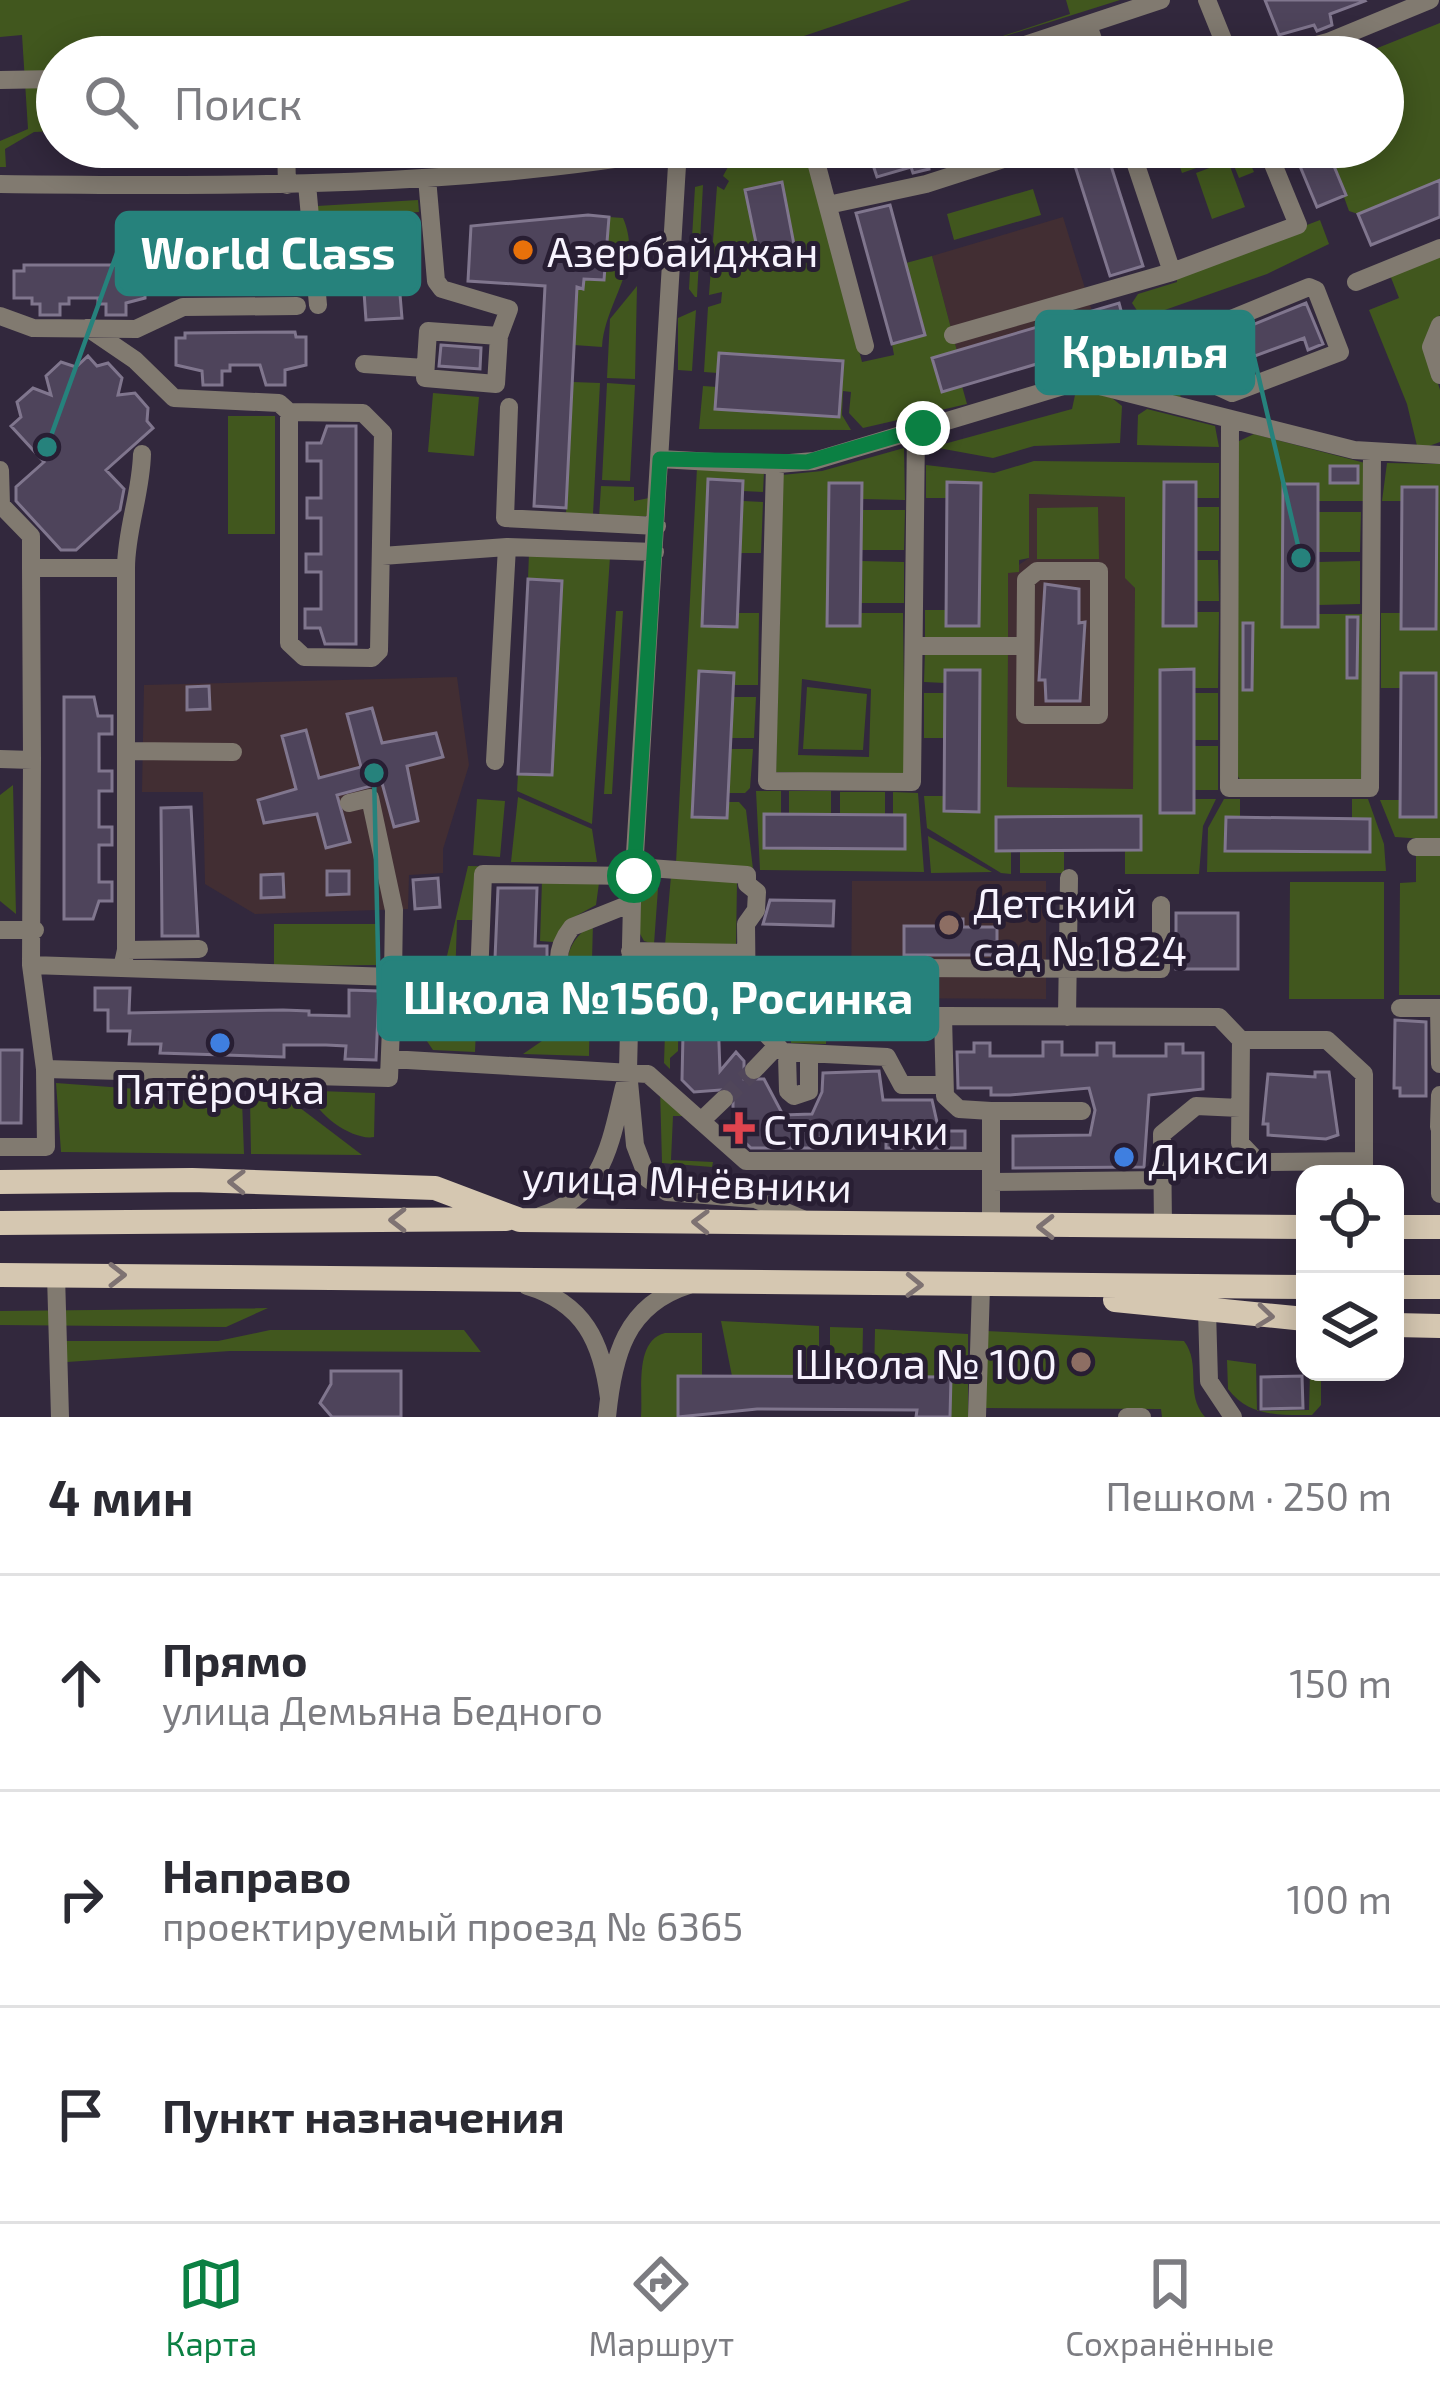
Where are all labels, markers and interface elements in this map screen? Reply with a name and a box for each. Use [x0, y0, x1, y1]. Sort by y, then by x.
search box [36, 36, 1404, 168]
icon: search [78, 69, 144, 135]
text: Поиск [174, 75, 302, 129]
callout: World Class [117, 213, 419, 294]
text: World Class [141, 224, 395, 278]
place label: Азербайджан [547, 225, 818, 275]
marker: Азербайджан [510, 237, 536, 263]
callout: Крылья [1037, 312, 1253, 393]
text: Крылья [1061, 323, 1229, 378]
route end [896, 401, 950, 455]
route start [607, 849, 661, 903]
place label: Детский сад №1824 [973, 876, 1187, 974]
marker: Детский сад №1824 [936, 912, 962, 938]
callout: Школа №1560, Росинка [379, 958, 937, 1039]
text: Школа №1560, Росинка [403, 969, 913, 1023]
marker: Пятёрочка [207, 1030, 233, 1056]
place label: Пятёрочка [115, 1062, 325, 1112]
place label: Столички [763, 1103, 949, 1153]
marker: Столички [726, 1115, 752, 1141]
place label: Дикси [1148, 1132, 1269, 1182]
marker: Дикси [1111, 1144, 1137, 1170]
street label: улица Мнёвники [521, 1149, 853, 1212]
map controls [1296, 1165, 1404, 1381]
button: locate [1296, 1165, 1404, 1273]
one-way arrow [227, 1169, 246, 1195]
one-way arrow [388, 1207, 406, 1233]
one-way arrow [691, 1210, 710, 1236]
one-way arrow [1036, 1214, 1054, 1240]
one-way arrow [109, 1262, 127, 1288]
one-way arrow [905, 1272, 924, 1298]
button: layers [1296, 1273, 1404, 1381]
one-way arrow [1255, 1302, 1275, 1328]
place label: Школа № 100 [794, 1337, 1057, 1387]
marker: Школа № 100 [1068, 1349, 1094, 1375]
text: 4 мин [48, 1465, 194, 1526]
text: Пешком · 250 m [1105, 1472, 1392, 1519]
text: Прямо [162, 1632, 308, 1686]
icon: ahead [48, 1650, 114, 1716]
text: 150 m [1289, 1659, 1392, 1706]
text: улица Демьяна Бедного [162, 1686, 603, 1733]
text: Направо [162, 1848, 351, 1902]
icon: right [48, 1866, 114, 1932]
text: 100 m [1287, 1875, 1392, 1922]
text: проектируемый проезд № 6365 [162, 1902, 743, 1949]
icon: arrive [48, 2082, 114, 2148]
text: Пункт назначения [162, 2088, 565, 2142]
tab: Карта [166, 2251, 257, 2363]
tab: Маршрут [588, 2251, 734, 2363]
tab: Сохранённые [1065, 2251, 1274, 2363]

